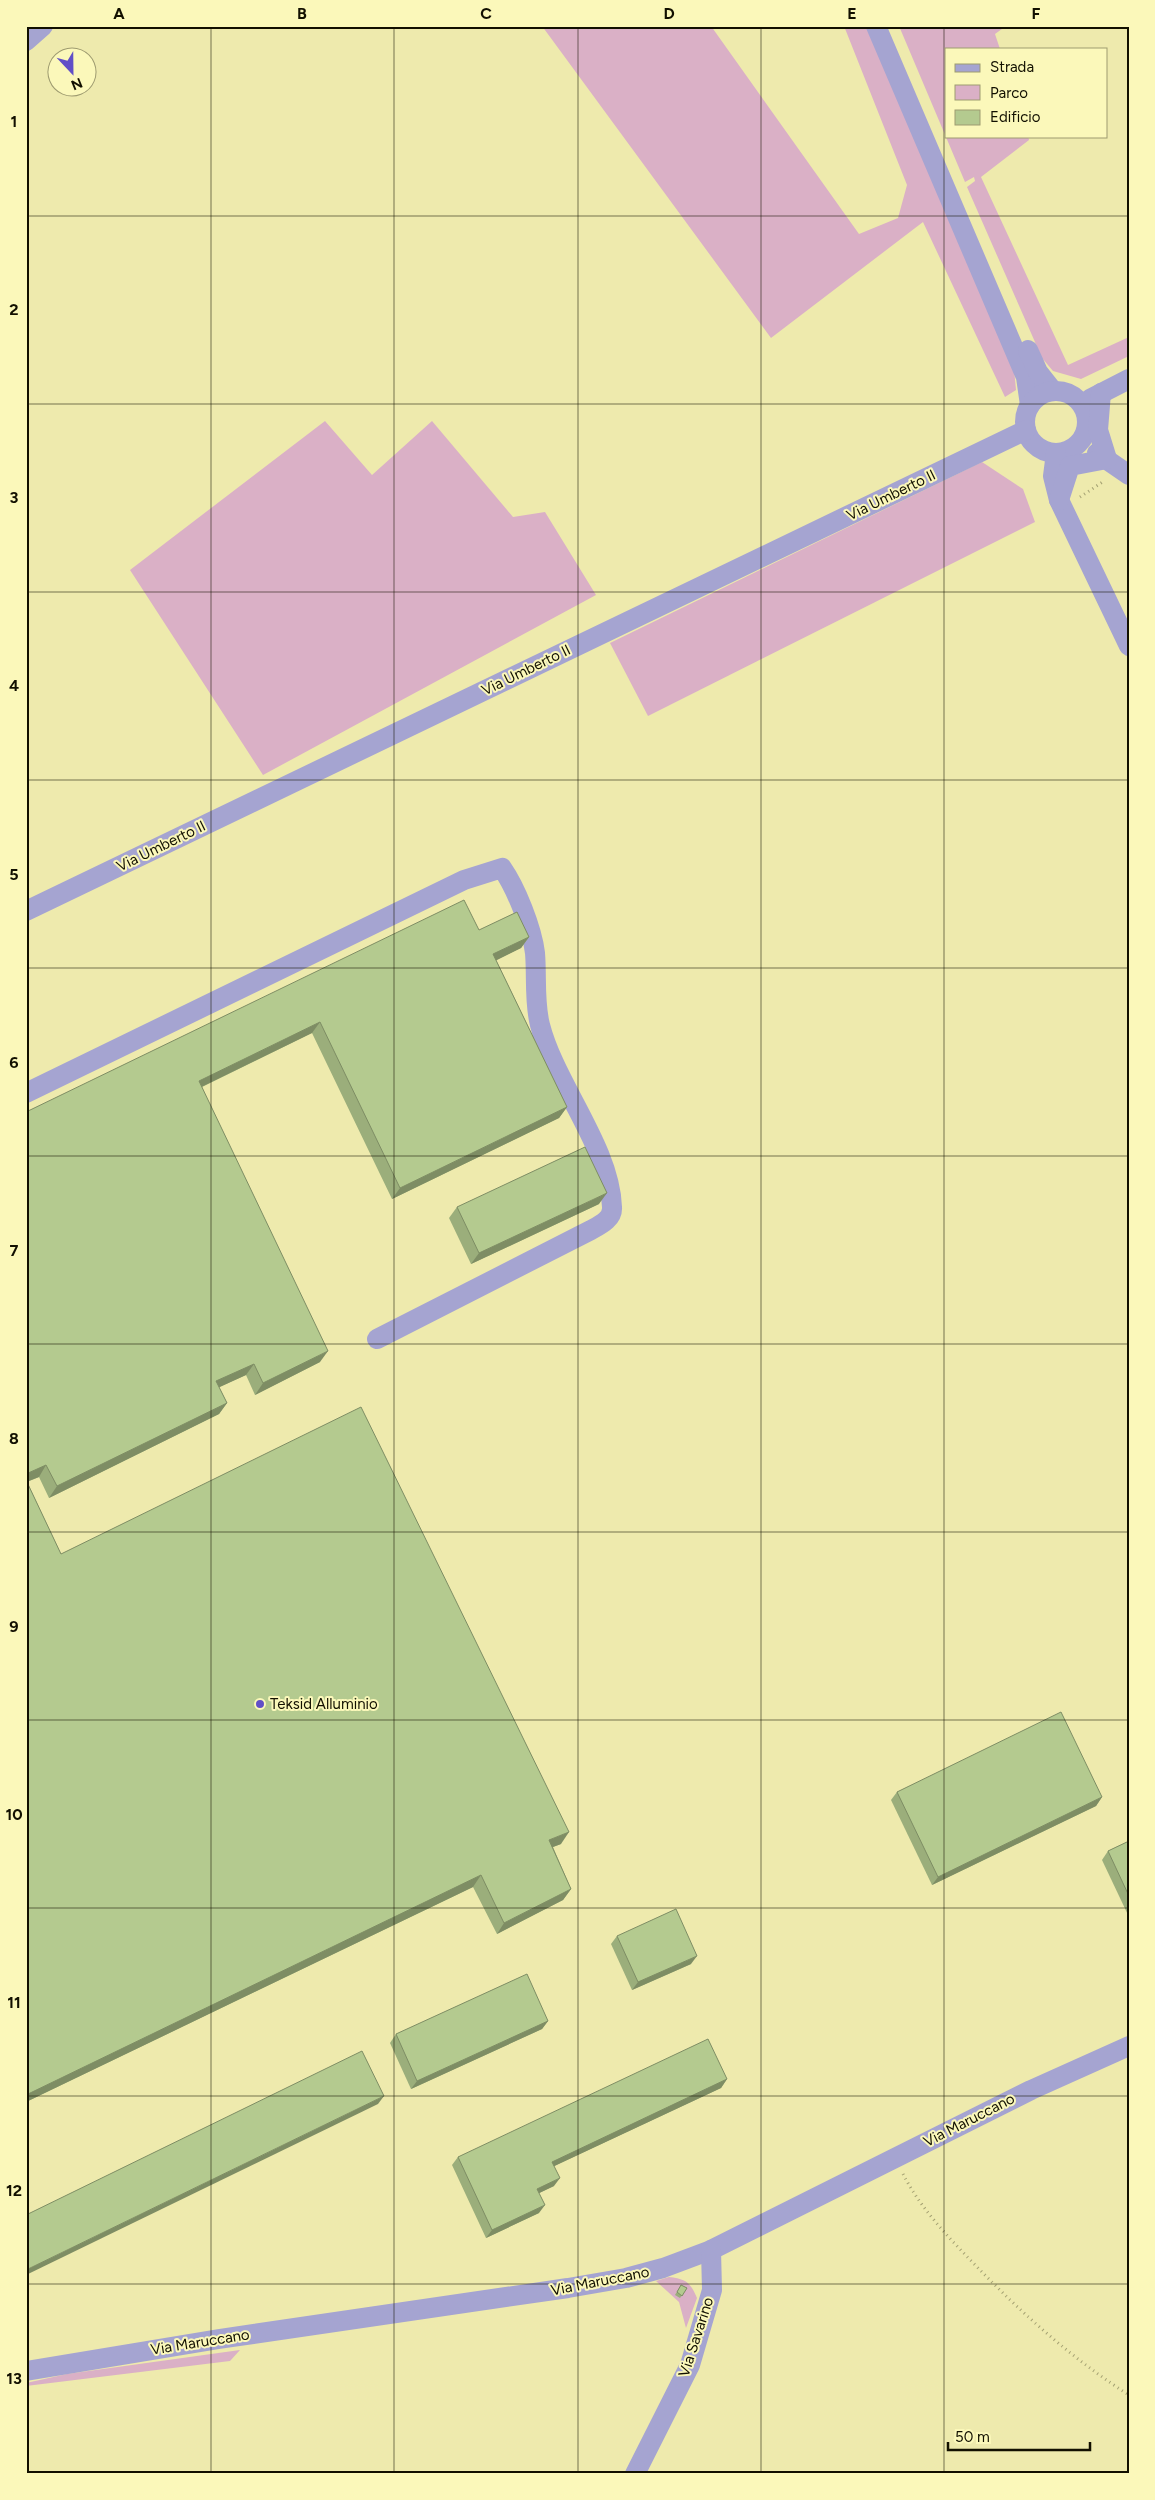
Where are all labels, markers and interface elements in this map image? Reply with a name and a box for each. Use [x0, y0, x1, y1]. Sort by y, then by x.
text: A [113, 4, 125, 23]
text: B [297, 4, 307, 23]
text: C [480, 4, 492, 23]
text: D [663, 4, 675, 23]
text: E [847, 4, 857, 23]
text: F [1032, 4, 1041, 23]
north arrow [48, 48, 98, 98]
legend [945, 48, 1108, 138]
text: Strada [990, 58, 1034, 76]
text: N [68, 74, 85, 93]
text: Parco [990, 84, 1028, 102]
text: Edificio [990, 108, 1041, 126]
text: 1 [11, 112, 17, 131]
text: 2 [9, 300, 19, 319]
street label: Via Umberto II [844, 466, 938, 524]
text: 3 [10, 488, 19, 507]
street label: Via Umberto II [479, 641, 573, 699]
text: 4 [9, 676, 19, 695]
street label: Via Umberto II [114, 817, 208, 875]
text: 5 [9, 865, 19, 884]
text: 6 [9, 1053, 19, 1072]
text: 7 [10, 1241, 19, 1260]
text: 8 [9, 1429, 19, 1448]
text: 9 [9, 1617, 19, 1636]
place label: Teksid Alluminio [270, 1695, 378, 1713]
marker: Teksid Alluminio [254, 1698, 266, 1710]
text: 10 [5, 1805, 23, 1824]
text: 11 [7, 1993, 21, 2012]
street label: Via Maruccano [920, 2089, 1018, 2151]
text: 12 [6, 2181, 22, 2200]
street label: Via Maruccano [549, 2263, 651, 2299]
street label: Via Savarino [675, 2295, 717, 2379]
street label: Via Maruccano [149, 2325, 251, 2359]
text: 13 [6, 2369, 22, 2388]
scale bar [948, 2420, 1090, 2452]
text: 50 m [955, 2428, 990, 2446]

